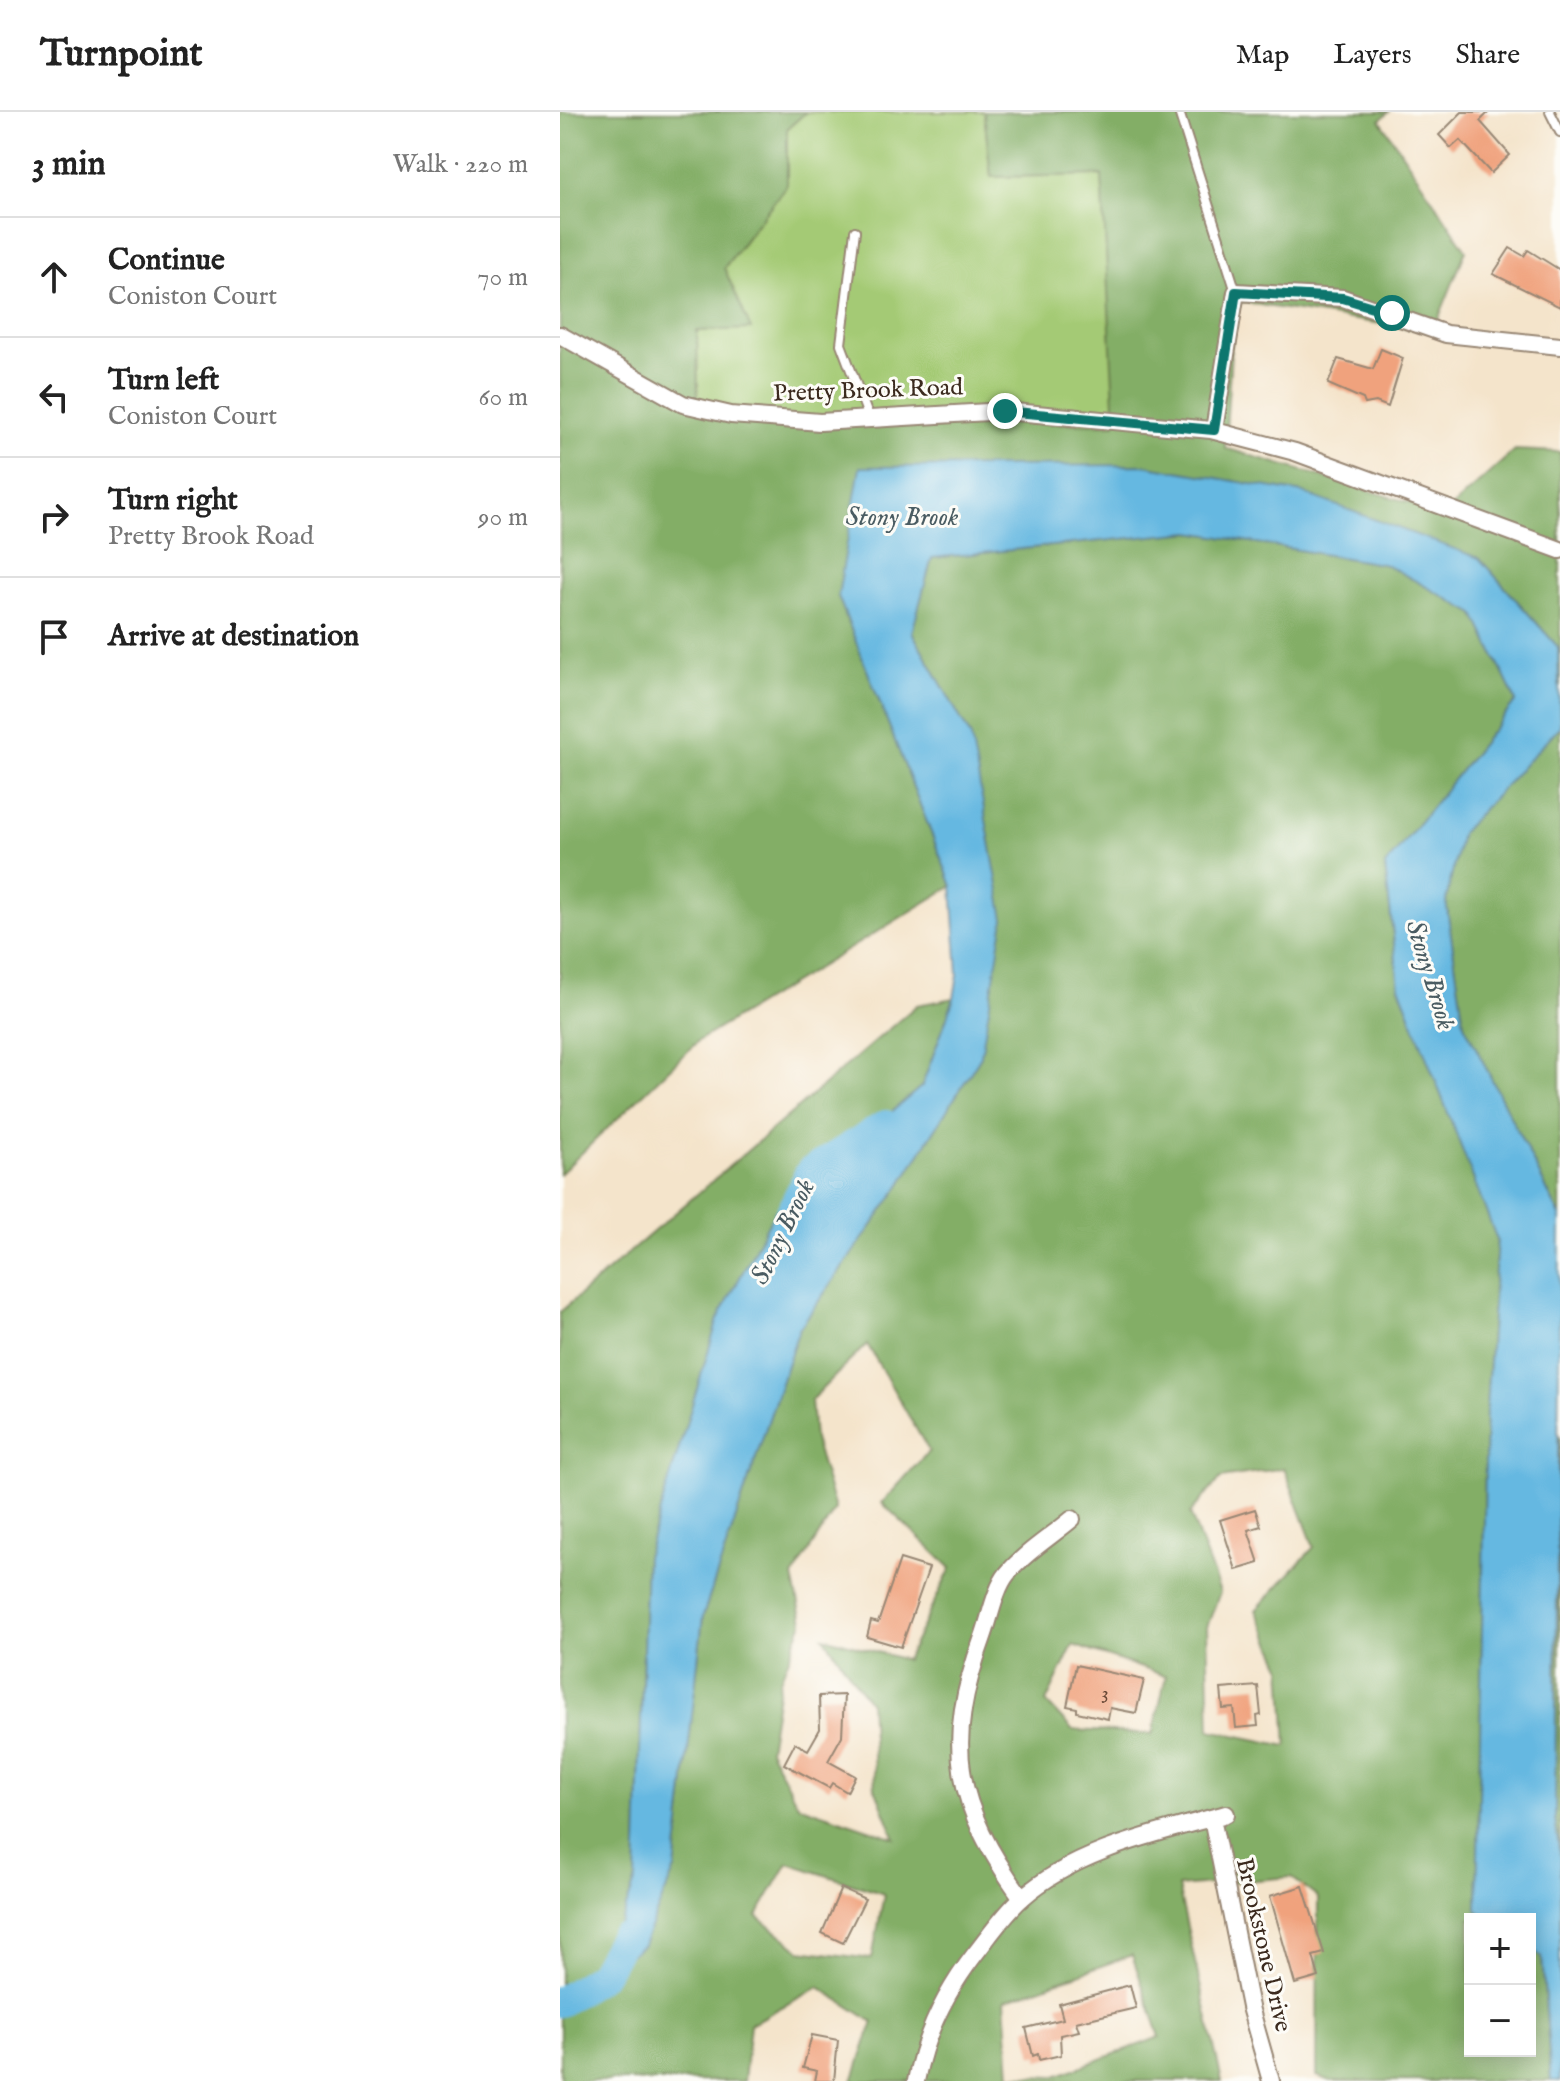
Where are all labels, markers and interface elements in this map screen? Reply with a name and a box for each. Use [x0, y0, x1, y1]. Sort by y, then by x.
text: Turnpoint [40, 31, 203, 79]
text: Map [1236, 38, 1289, 73]
text: Layers [1333, 38, 1412, 73]
text: Share [1456, 38, 1520, 73]
text: 3 min [32, 143, 106, 186]
text: Walk · 220 m [393, 148, 528, 181]
text: Continue [108, 242, 225, 280]
icon: ahead [32, 255, 76, 299]
text: 70 m [477, 261, 528, 294]
text: Coniston Court [108, 280, 277, 313]
route start [1374, 295, 1410, 331]
text: Turn left [108, 362, 219, 400]
street label: Pretty Brook Road [773, 372, 964, 410]
icon: left [32, 375, 76, 419]
text: 60 m [479, 381, 528, 414]
route end [987, 393, 1023, 429]
text: Coniston Court [108, 400, 277, 433]
text: Turn right [108, 482, 238, 520]
icon: right [32, 495, 76, 539]
text: 90 m [478, 501, 528, 534]
water label: Stony Brook [846, 501, 959, 534]
text: Pretty Brook Road [108, 520, 314, 553]
icon: arrive [32, 615, 76, 659]
text: Arrive at destination [108, 618, 359, 656]
water label: Stony Brook [1398, 916, 1462, 1034]
water label: Stony Brook [743, 1174, 823, 1290]
house number: 3 [1101, 1681, 1109, 1706]
street label: Brookstone Drive [1228, 1855, 1298, 2035]
map controls [1464, 1913, 1536, 2057]
button: + [1464, 1913, 1536, 1985]
button: − [1464, 1985, 1536, 2057]

